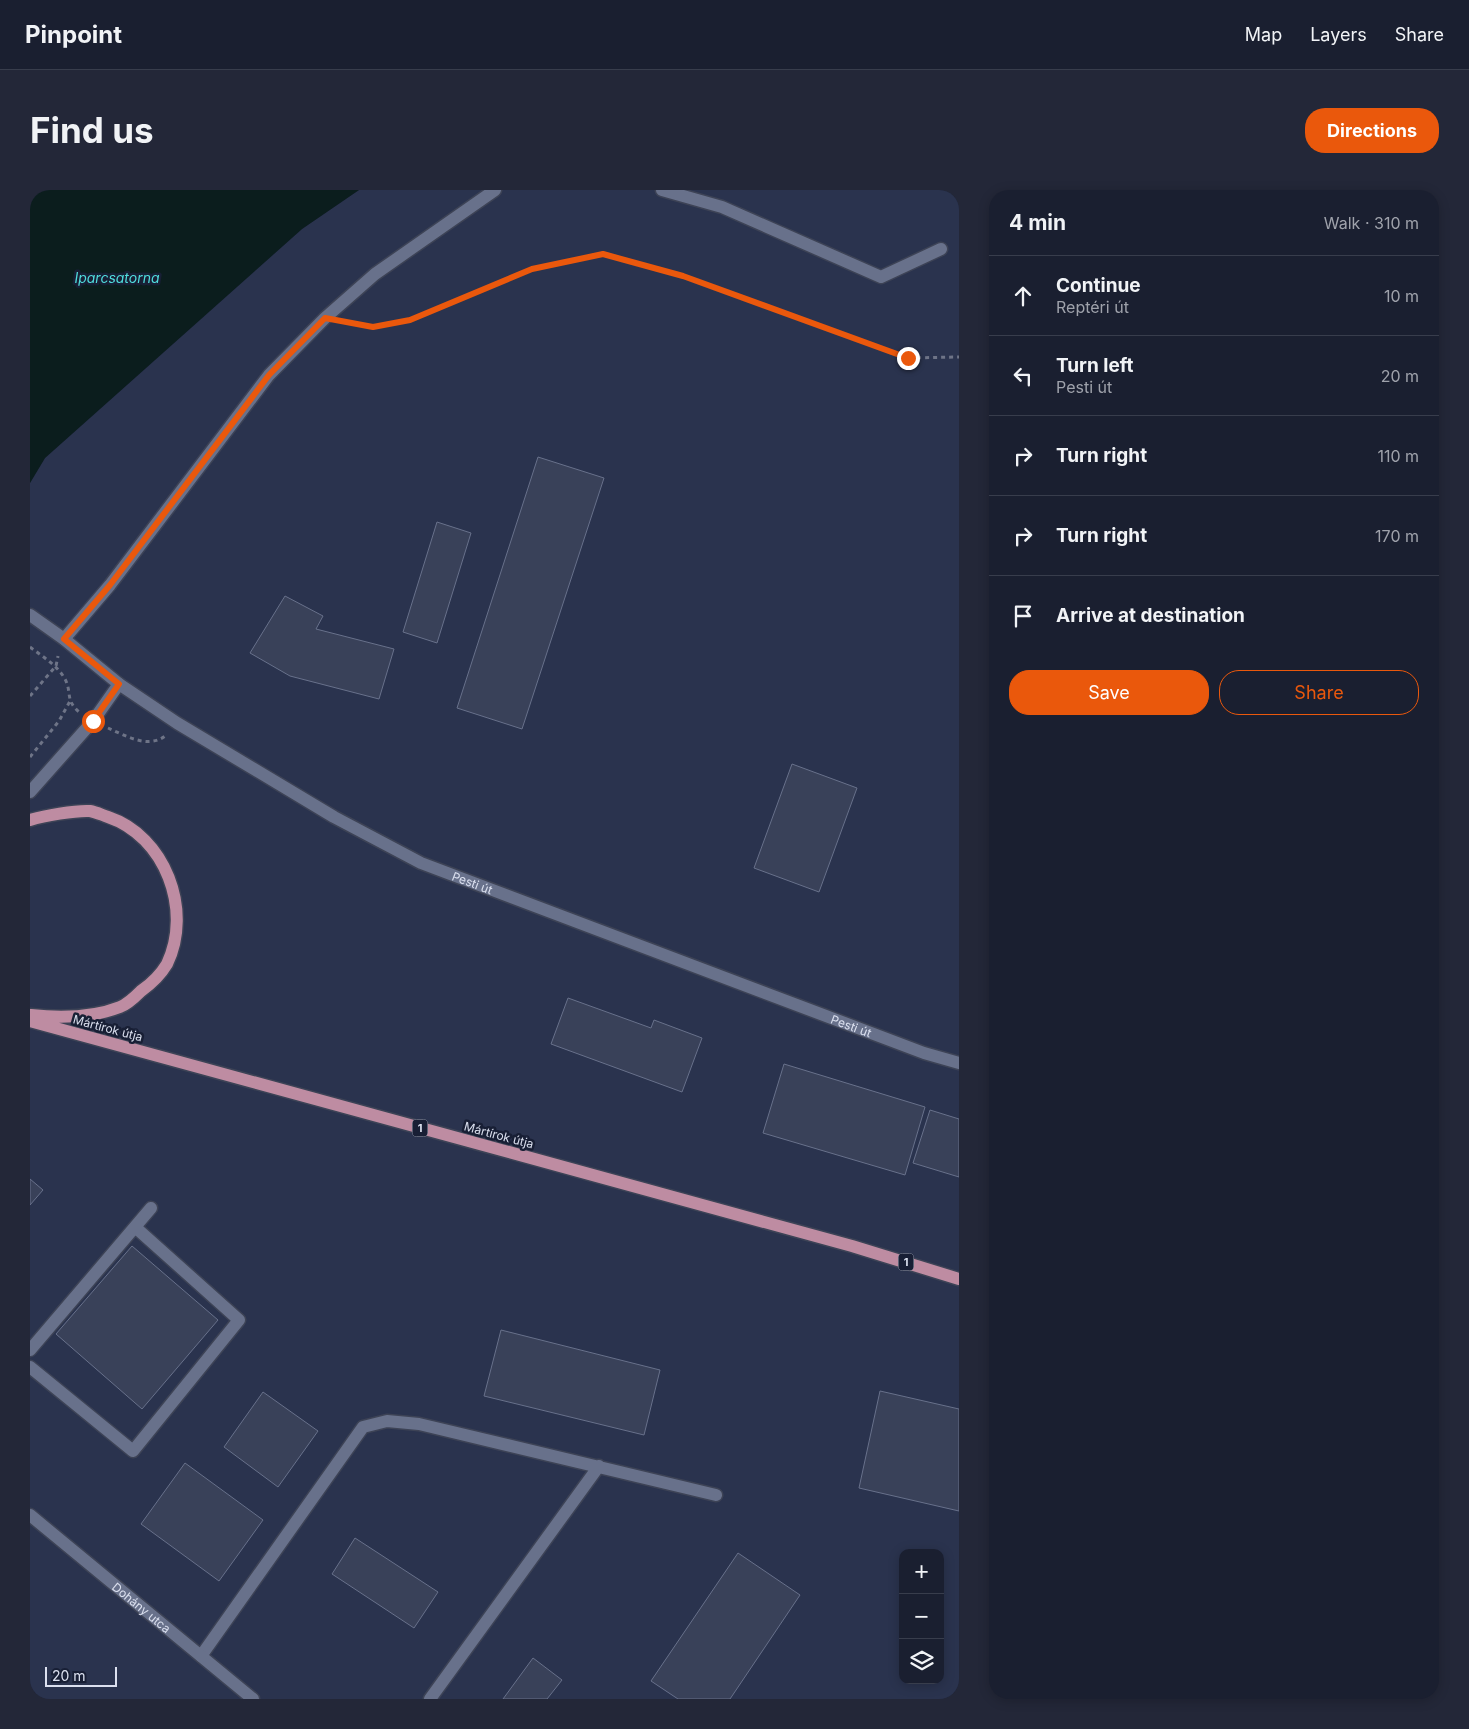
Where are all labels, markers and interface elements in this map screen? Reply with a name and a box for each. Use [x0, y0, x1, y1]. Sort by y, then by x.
text: Pinpoint [25, 20, 122, 49]
text: Map [1245, 24, 1282, 45]
text: Layers [1310, 24, 1367, 45]
text: Share [1395, 24, 1444, 45]
button: Directions [1305, 108, 1439, 153]
text: Find us [30, 109, 154, 151]
text: 4 min [1009, 210, 1066, 235]
text: Walk · 310 m [1324, 213, 1419, 233]
water label: Iparcsatorna [74, 269, 160, 286]
text: Continue [1056, 274, 1141, 297]
icon: ahead [1009, 282, 1037, 310]
text: 10 m [1384, 286, 1419, 306]
text: Reptéri út [1056, 297, 1129, 317]
route end [897, 347, 920, 370]
text: Turn left [1056, 354, 1134, 377]
icon: left [1009, 362, 1037, 390]
text: 20 m [1381, 366, 1419, 386]
text: Pesti út [1056, 377, 1112, 397]
icon: right [1009, 442, 1037, 470]
text: Turn right [1056, 444, 1147, 467]
text: 110 m [1377, 446, 1419, 466]
icon: right [1009, 522, 1037, 550]
text: Turn right [1056, 524, 1147, 547]
text: 170 m [1375, 526, 1419, 546]
icon: arrive [1009, 602, 1037, 630]
text: Arrive at destination [1056, 604, 1245, 627]
button: Save [1009, 670, 1209, 715]
button: Share [1219, 670, 1419, 715]
route start [82, 710, 105, 733]
street label: Pesti út [450, 868, 495, 897]
street label: Pesti út [829, 1011, 874, 1040]
street label: Mártírok útja [72, 1012, 144, 1044]
street label: Mártírok útja [463, 1119, 535, 1151]
road number: 1 [412, 1120, 428, 1136]
road number: 1 [898, 1254, 914, 1270]
map controls [899, 1549, 944, 1684]
button: + [899, 1549, 944, 1594]
street label: Dohány utca [110, 1579, 174, 1636]
button: − [899, 1594, 944, 1639]
button: layers [899, 1639, 944, 1684]
scale bar [45, 1664, 118, 1687]
text: 20 m [52, 1667, 86, 1684]

